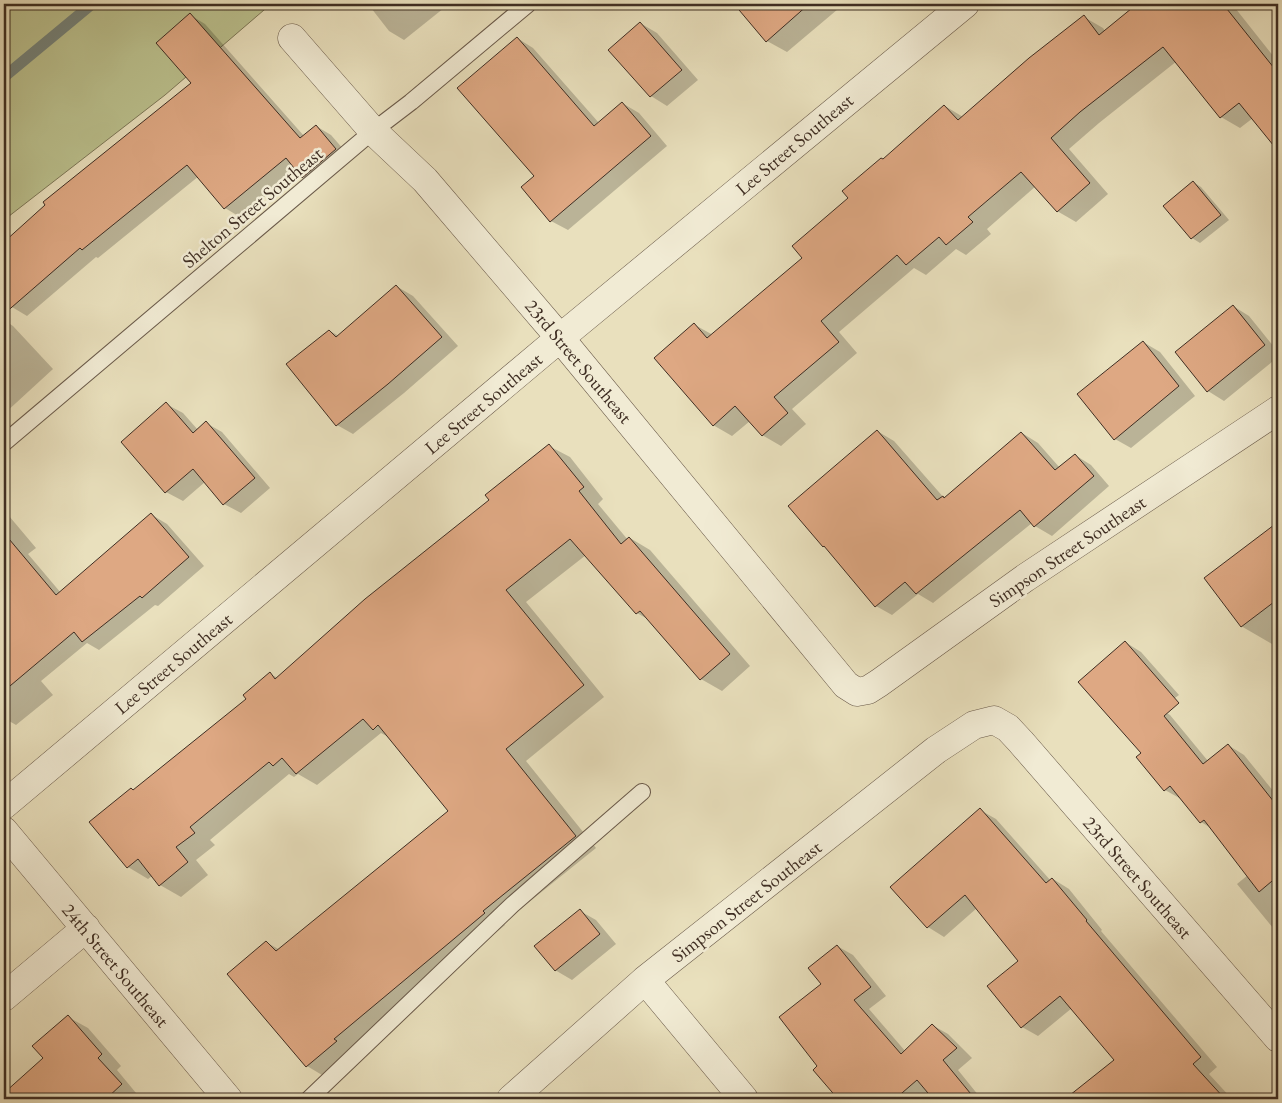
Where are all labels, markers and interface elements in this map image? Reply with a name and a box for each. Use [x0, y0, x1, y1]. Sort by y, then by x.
street label: Lee Street Southeast [730, 88, 858, 201]
street label: Shelton Street Southeast [177, 141, 328, 274]
street label: 23rd Street Southeast [519, 294, 638, 429]
street label: Lee Street Southeast [419, 347, 547, 460]
street label: Simpson Street Southeast [984, 490, 1151, 613]
street label: Lee Street Southeast [109, 607, 237, 720]
street label: 23rd Street Southeast [1077, 811, 1198, 944]
street label: Simpson Street Southeast [666, 835, 827, 968]
street label: 24th Street Southeast [56, 898, 175, 1033]

